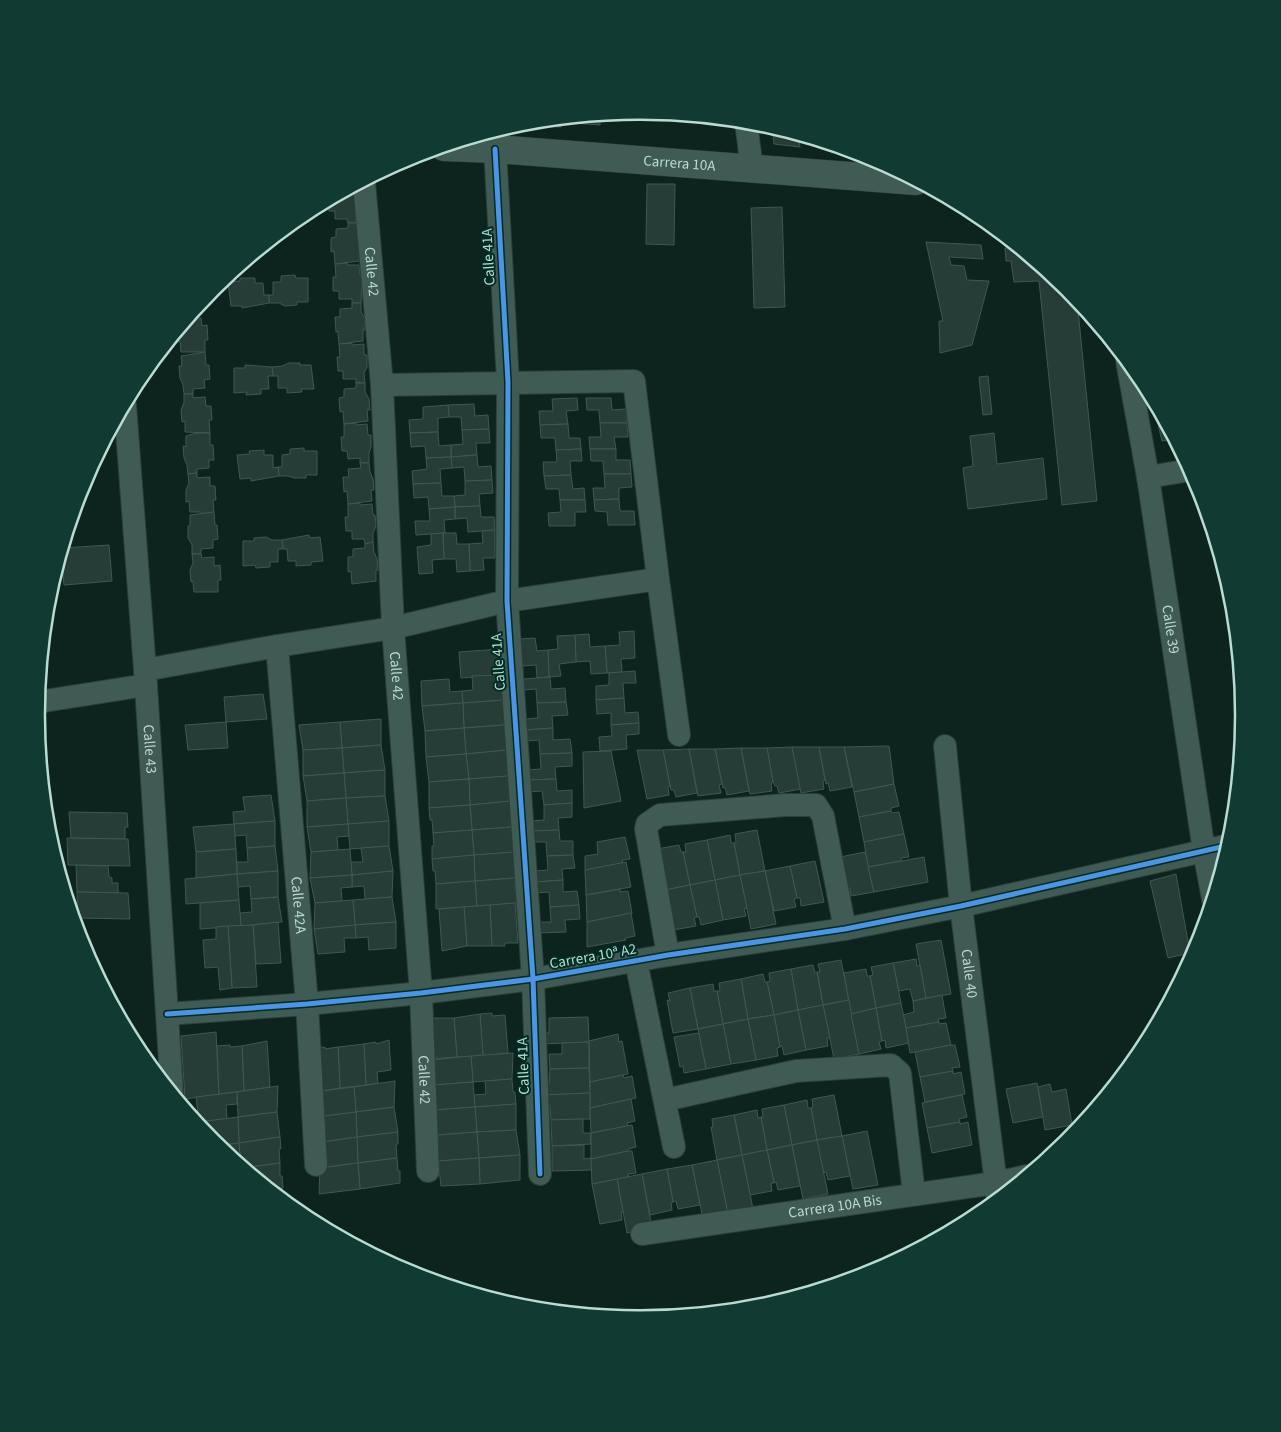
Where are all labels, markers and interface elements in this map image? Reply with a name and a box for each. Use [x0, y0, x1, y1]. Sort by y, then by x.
street label: Carrera 10A [642, 150, 717, 177]
street label: Calle 41A [476, 227, 500, 286]
street label: Calle 42 [359, 246, 384, 297]
street label: Calle 39 [1156, 604, 1184, 655]
street label: Calle 41A [486, 632, 511, 691]
street label: Calle 42 [384, 651, 409, 701]
street label: Calle 43 [138, 724, 162, 774]
street label: Calle 42A [285, 876, 311, 935]
street label: Carrera 10ª A2 [548, 939, 638, 974]
street label: Calle 40 [956, 948, 983, 999]
street label: Calle 41A [512, 1036, 535, 1095]
street label: Calle 42 [412, 1055, 435, 1105]
street label: Carrera 10A Bis [787, 1189, 883, 1224]

